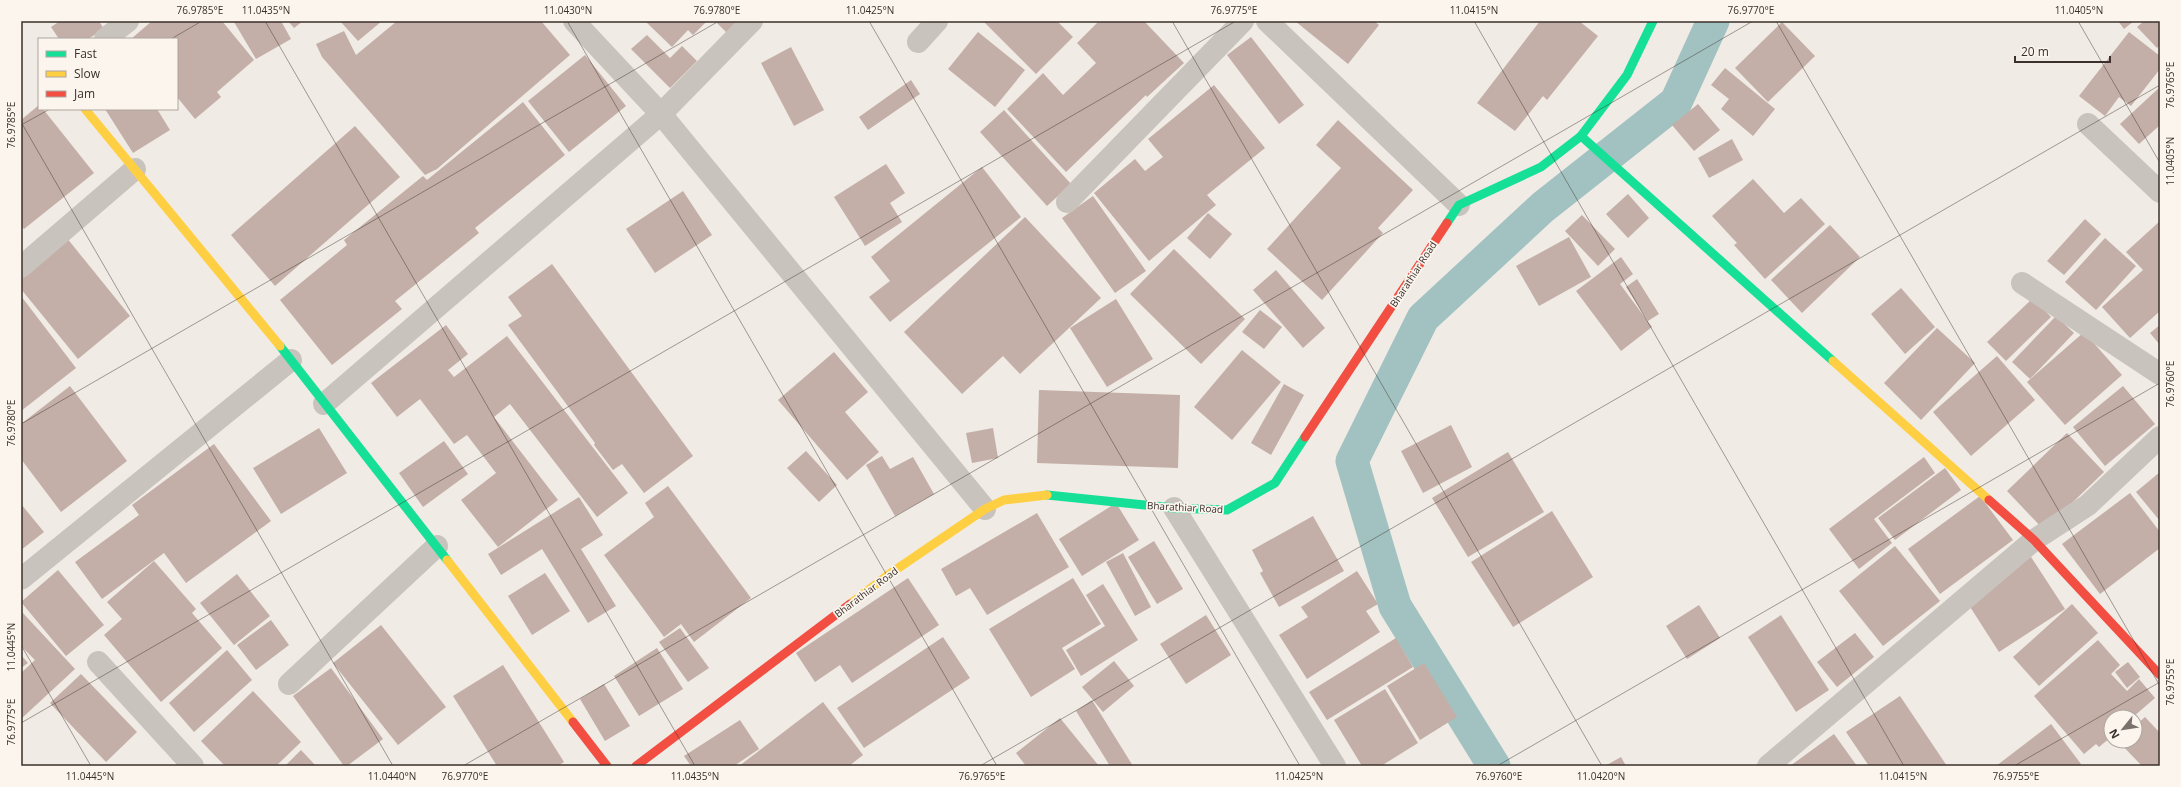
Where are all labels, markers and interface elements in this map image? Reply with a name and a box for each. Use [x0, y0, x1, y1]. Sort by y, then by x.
text: 76.9785°E [177, 3, 223, 17]
text: 11.0435°N [242, 3, 290, 17]
text: 11.0430°N [544, 3, 592, 17]
text: 76.9780°E [694, 3, 740, 17]
text: 11.0425°N [846, 3, 894, 17]
text: 76.9775°E [1211, 3, 1257, 17]
text: 11.0415°N [1450, 3, 1498, 17]
text: 76.9770°E [1728, 3, 1774, 17]
text: 11.0405°N [2055, 3, 2103, 17]
legend [38, 38, 178, 110]
scale bar [2015, 38, 2110, 64]
text: 20 m [2021, 43, 2049, 60]
text: Fast [74, 45, 97, 62]
text: 76.9765°E [2163, 62, 2177, 108]
text: Slow [74, 65, 101, 82]
text: Jam [73, 85, 95, 102]
text: 76.9785°E [4, 102, 18, 148]
text: 11.0405°N [2163, 137, 2177, 185]
street label: Bharathiar Road [1386, 238, 1440, 310]
text: 76.9760°E [2163, 361, 2177, 407]
text: 76.9780°E [4, 400, 18, 446]
street label: Bharathiar Road [1147, 498, 1223, 516]
street label: Bharathiar Road [831, 564, 901, 620]
text: 11.0445°N [4, 623, 18, 671]
text: 76.9755°E [2163, 659, 2177, 705]
text: 76.9775°E [4, 699, 18, 745]
north arrow [2103, 709, 2143, 749]
text: N [2105, 727, 2123, 742]
text: 11.0445°N [66, 769, 114, 783]
text: 11.0440°N [368, 769, 416, 783]
text: 76.9770°E [442, 769, 488, 783]
text: 11.0435°N [671, 769, 719, 783]
text: 76.9765°E [959, 769, 1005, 783]
text: 11.0425°N [1275, 769, 1323, 783]
text: 76.9760°E [1476, 769, 1522, 783]
text: 11.0420°N [1577, 769, 1625, 783]
text: 11.0415°N [1879, 769, 1927, 783]
text: 76.9755°E [1993, 769, 2039, 783]

